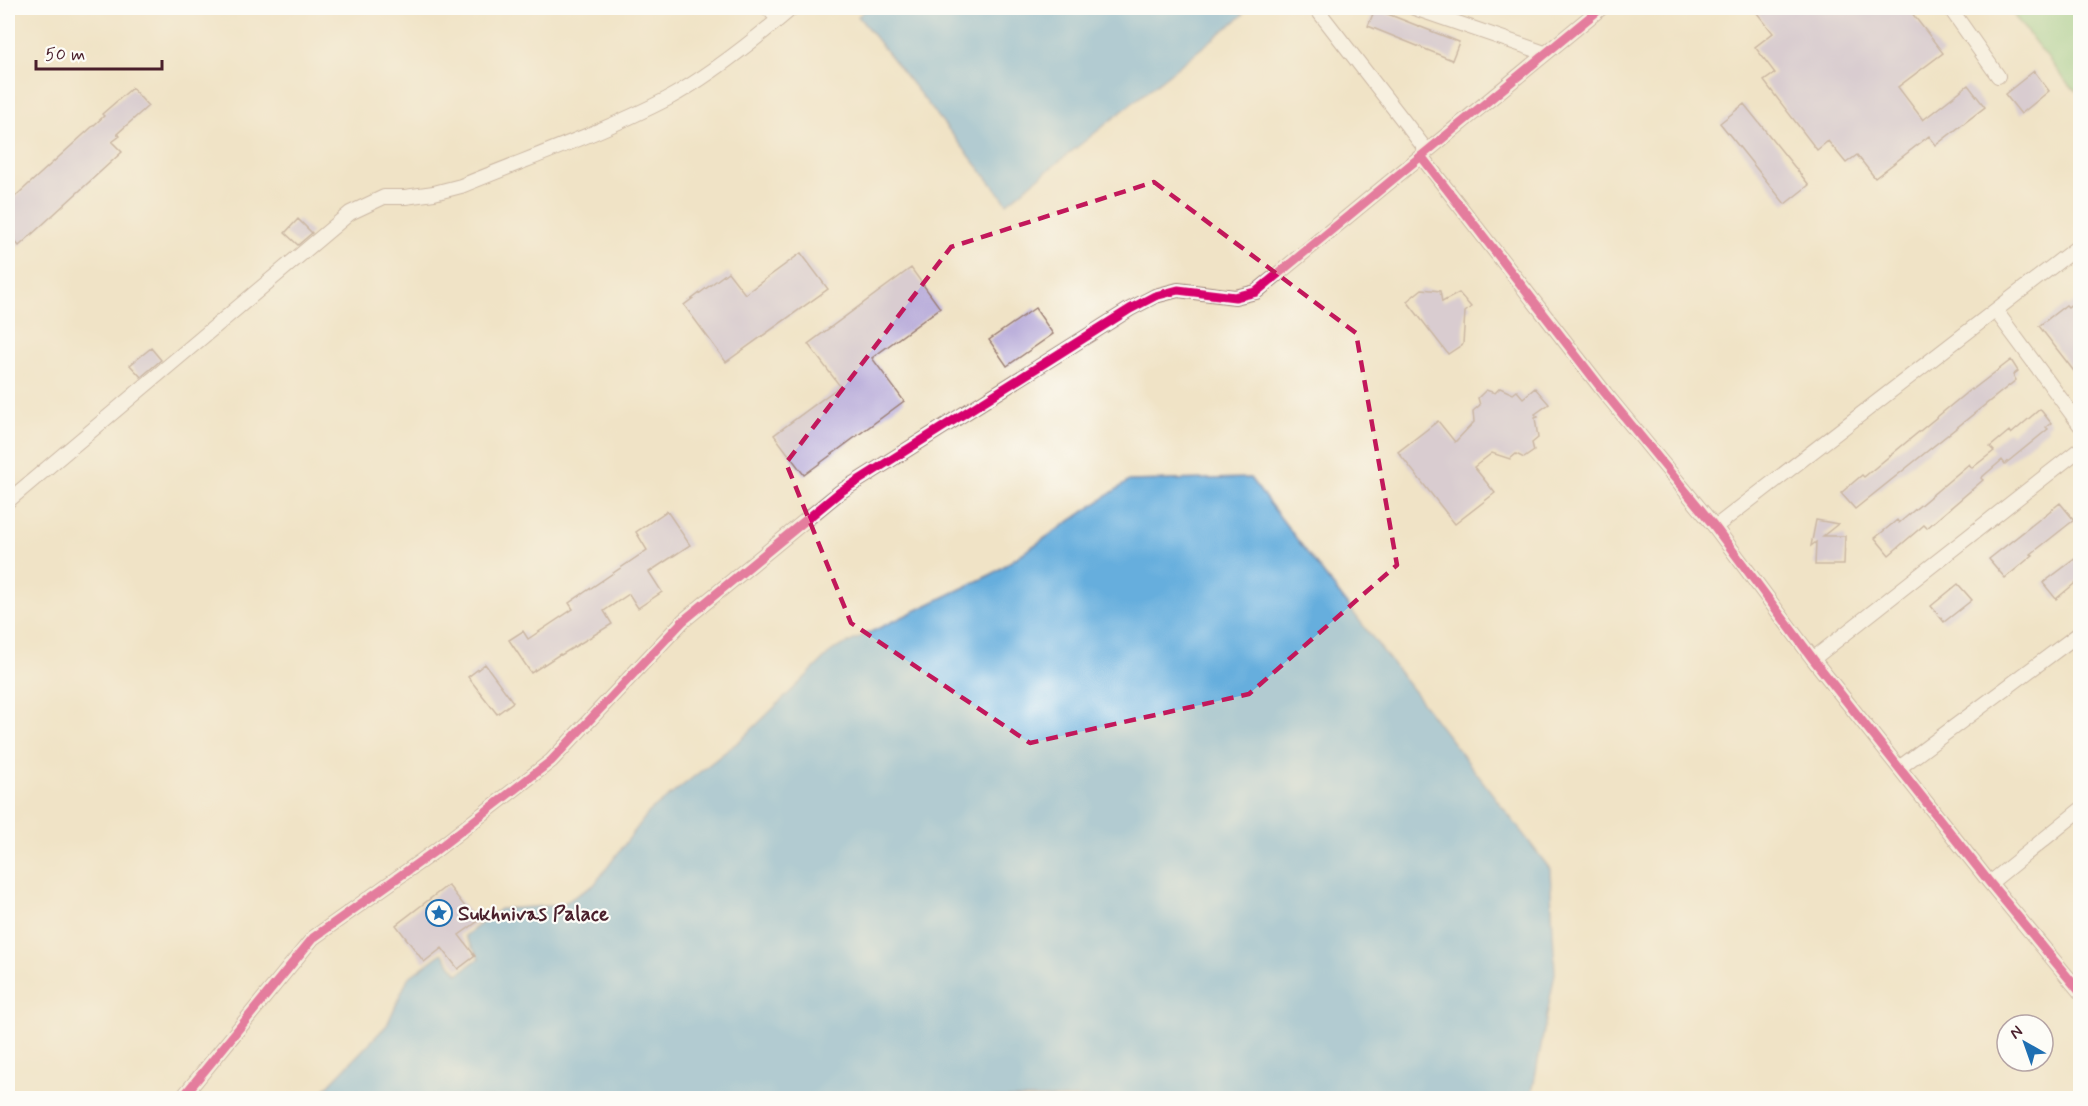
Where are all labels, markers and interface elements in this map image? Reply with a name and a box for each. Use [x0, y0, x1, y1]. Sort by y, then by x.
scale bar [36, 33, 162, 71]
text: 50 m [45, 43, 85, 67]
place icon: Sukhnivas Palace [424, 898, 454, 928]
place label: Sukhnivas Palace [458, 900, 609, 928]
north arrow [1995, 1013, 2055, 1073]
text: N [2005, 1021, 2027, 1044]

